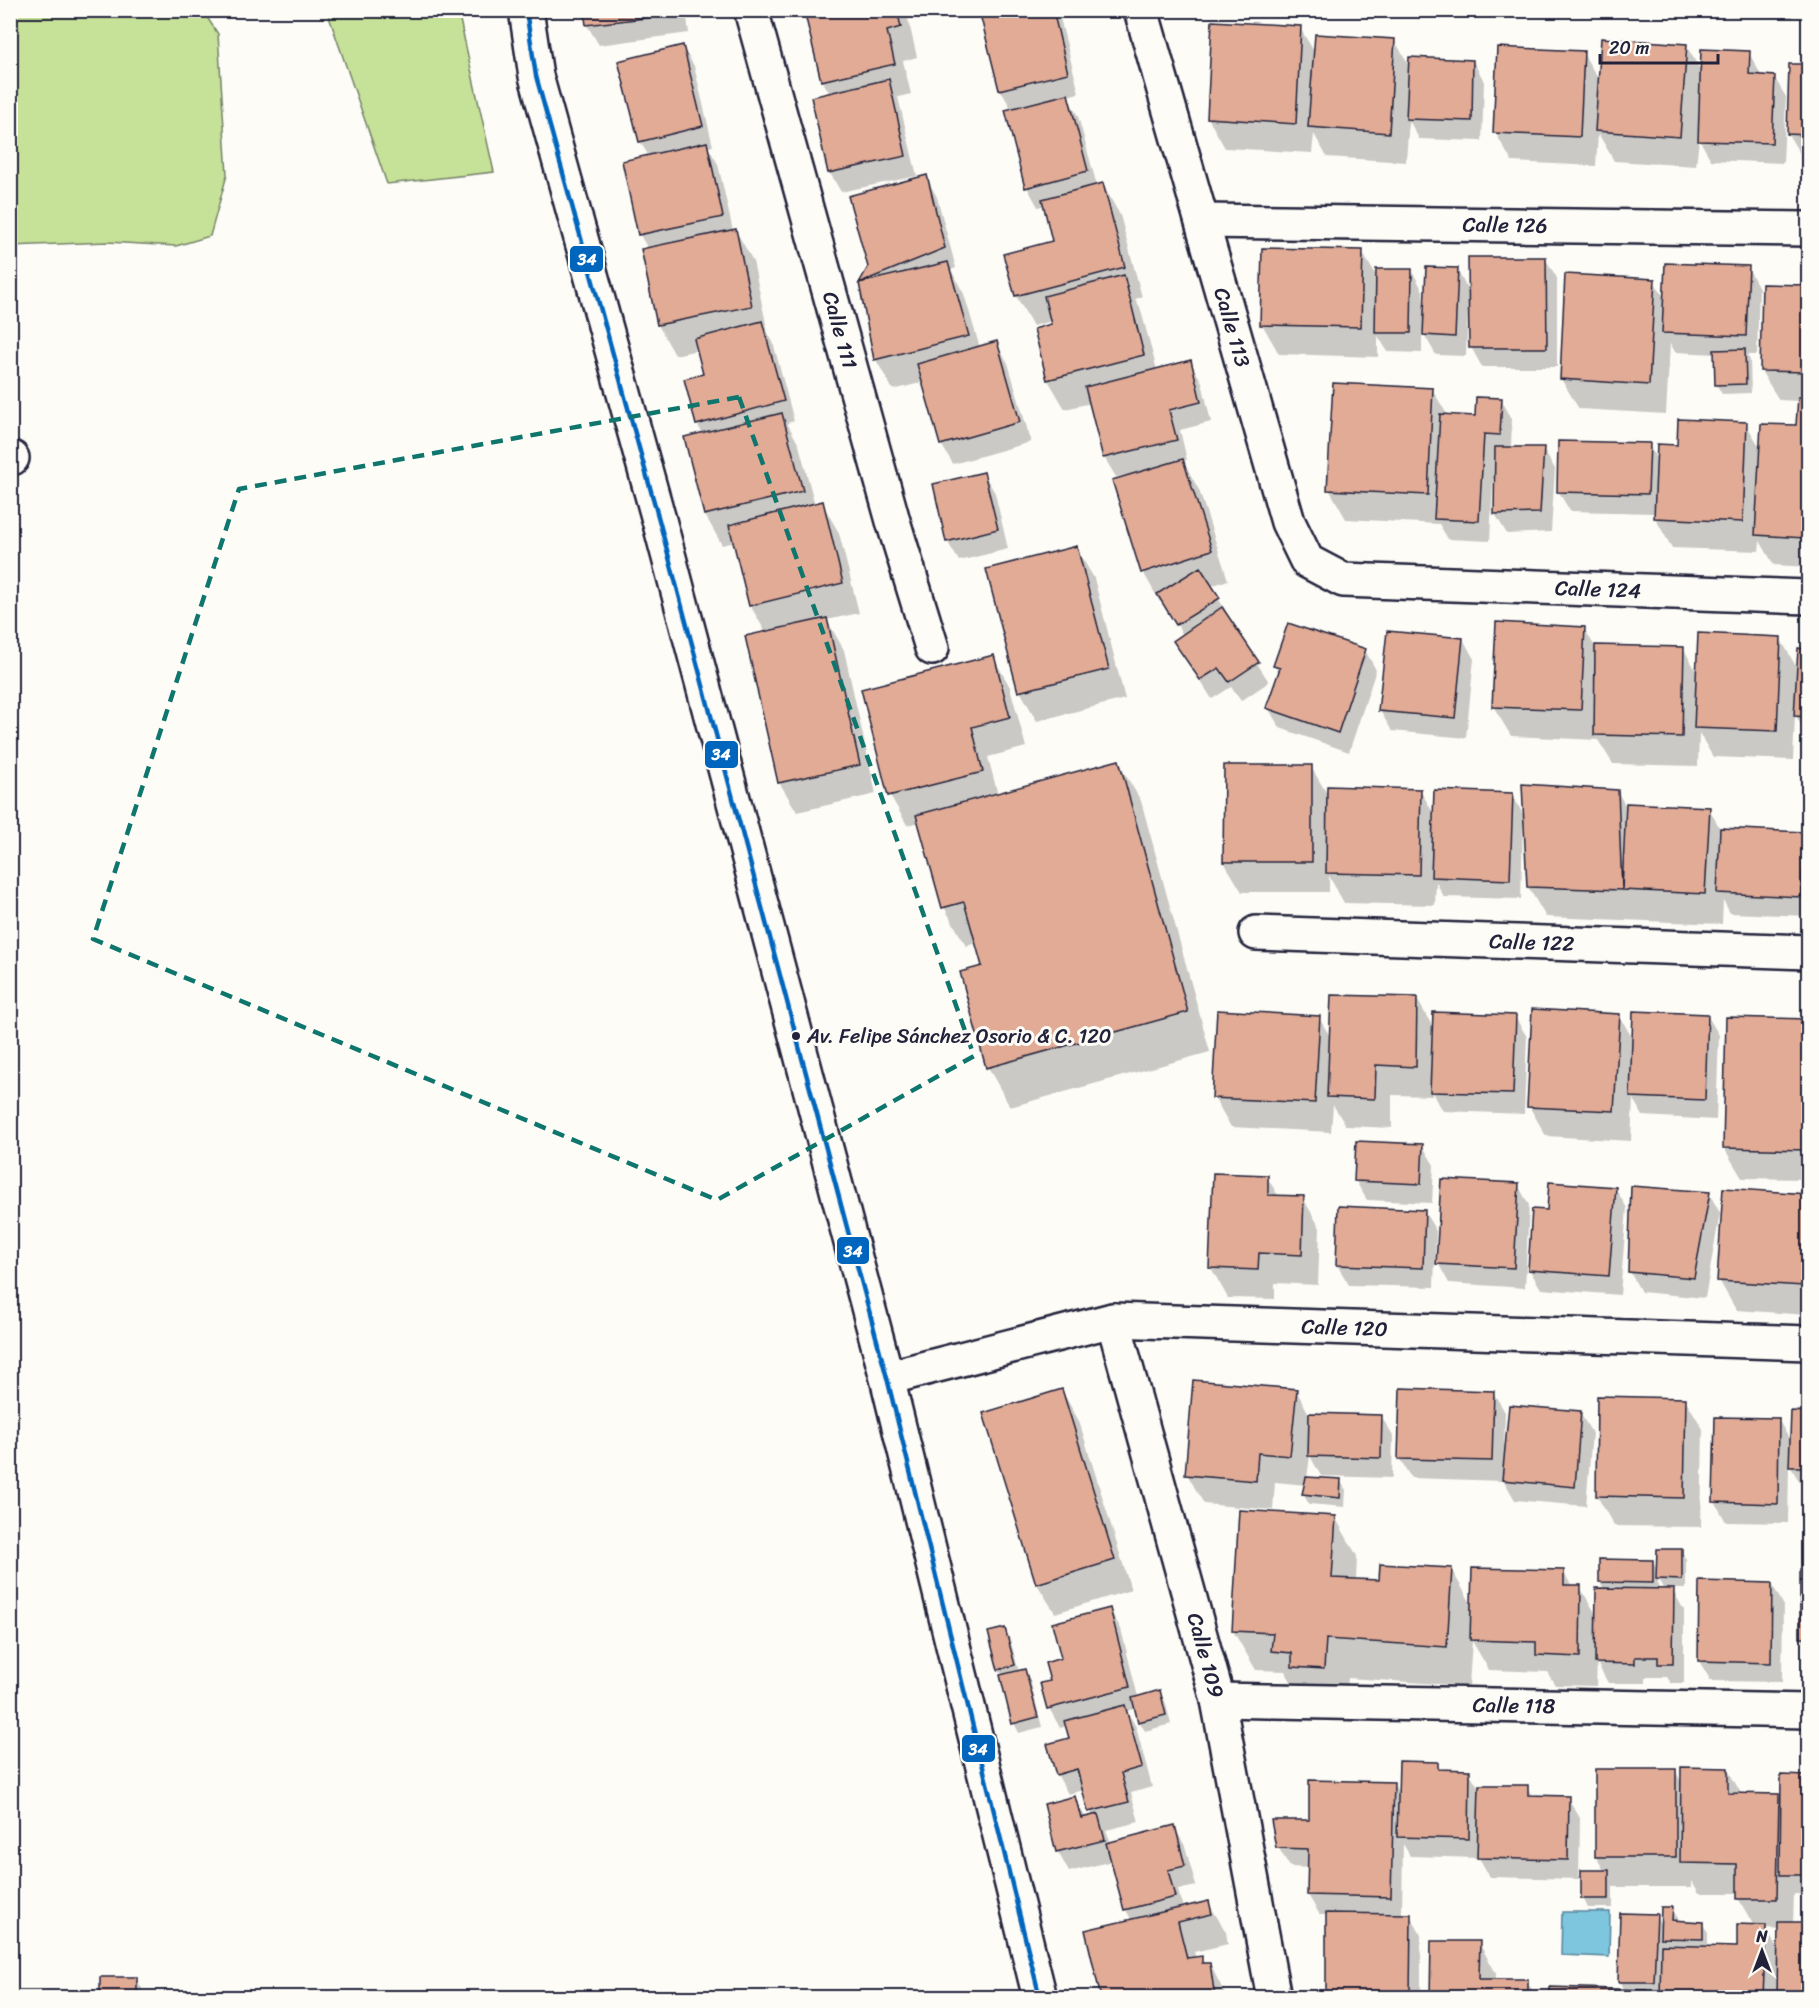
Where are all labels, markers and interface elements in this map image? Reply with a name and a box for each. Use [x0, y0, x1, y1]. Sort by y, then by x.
scale bar [1600, 27, 1718, 65]
text: 20 m [1609, 32, 1649, 64]
street label: Calle 126 [1462, 205, 1548, 245]
line badge: 34 [569, 245, 604, 273]
text: 34 [577, 245, 596, 274]
street label: Calle 113 [1203, 283, 1262, 372]
street label: Calle 111 [811, 287, 869, 373]
street label: Calle 124 [1554, 569, 1642, 610]
line badge: 34 [704, 740, 739, 769]
text: 34 [711, 740, 730, 769]
street label: Calle 122 [1489, 922, 1575, 963]
place label: Av. Felipe Sánchez Osorio & C. 120 [806, 1019, 1111, 1054]
marker: Av. Felipe Sánchez Osorio & C. 120 [790, 1030, 802, 1042]
line badge: 34 [836, 1236, 870, 1265]
text: 34 [843, 1237, 862, 1266]
street label: Calle 120 [1301, 1307, 1388, 1348]
street label: Calle 109 [1176, 1608, 1236, 1703]
street label: Calle 118 [1472, 1686, 1556, 1725]
line badge: 34 [961, 1734, 996, 1763]
text: 34 [968, 1735, 987, 1764]
north arrow [1732, 1921, 1792, 1981]
text: N [1755, 1922, 1768, 1951]

